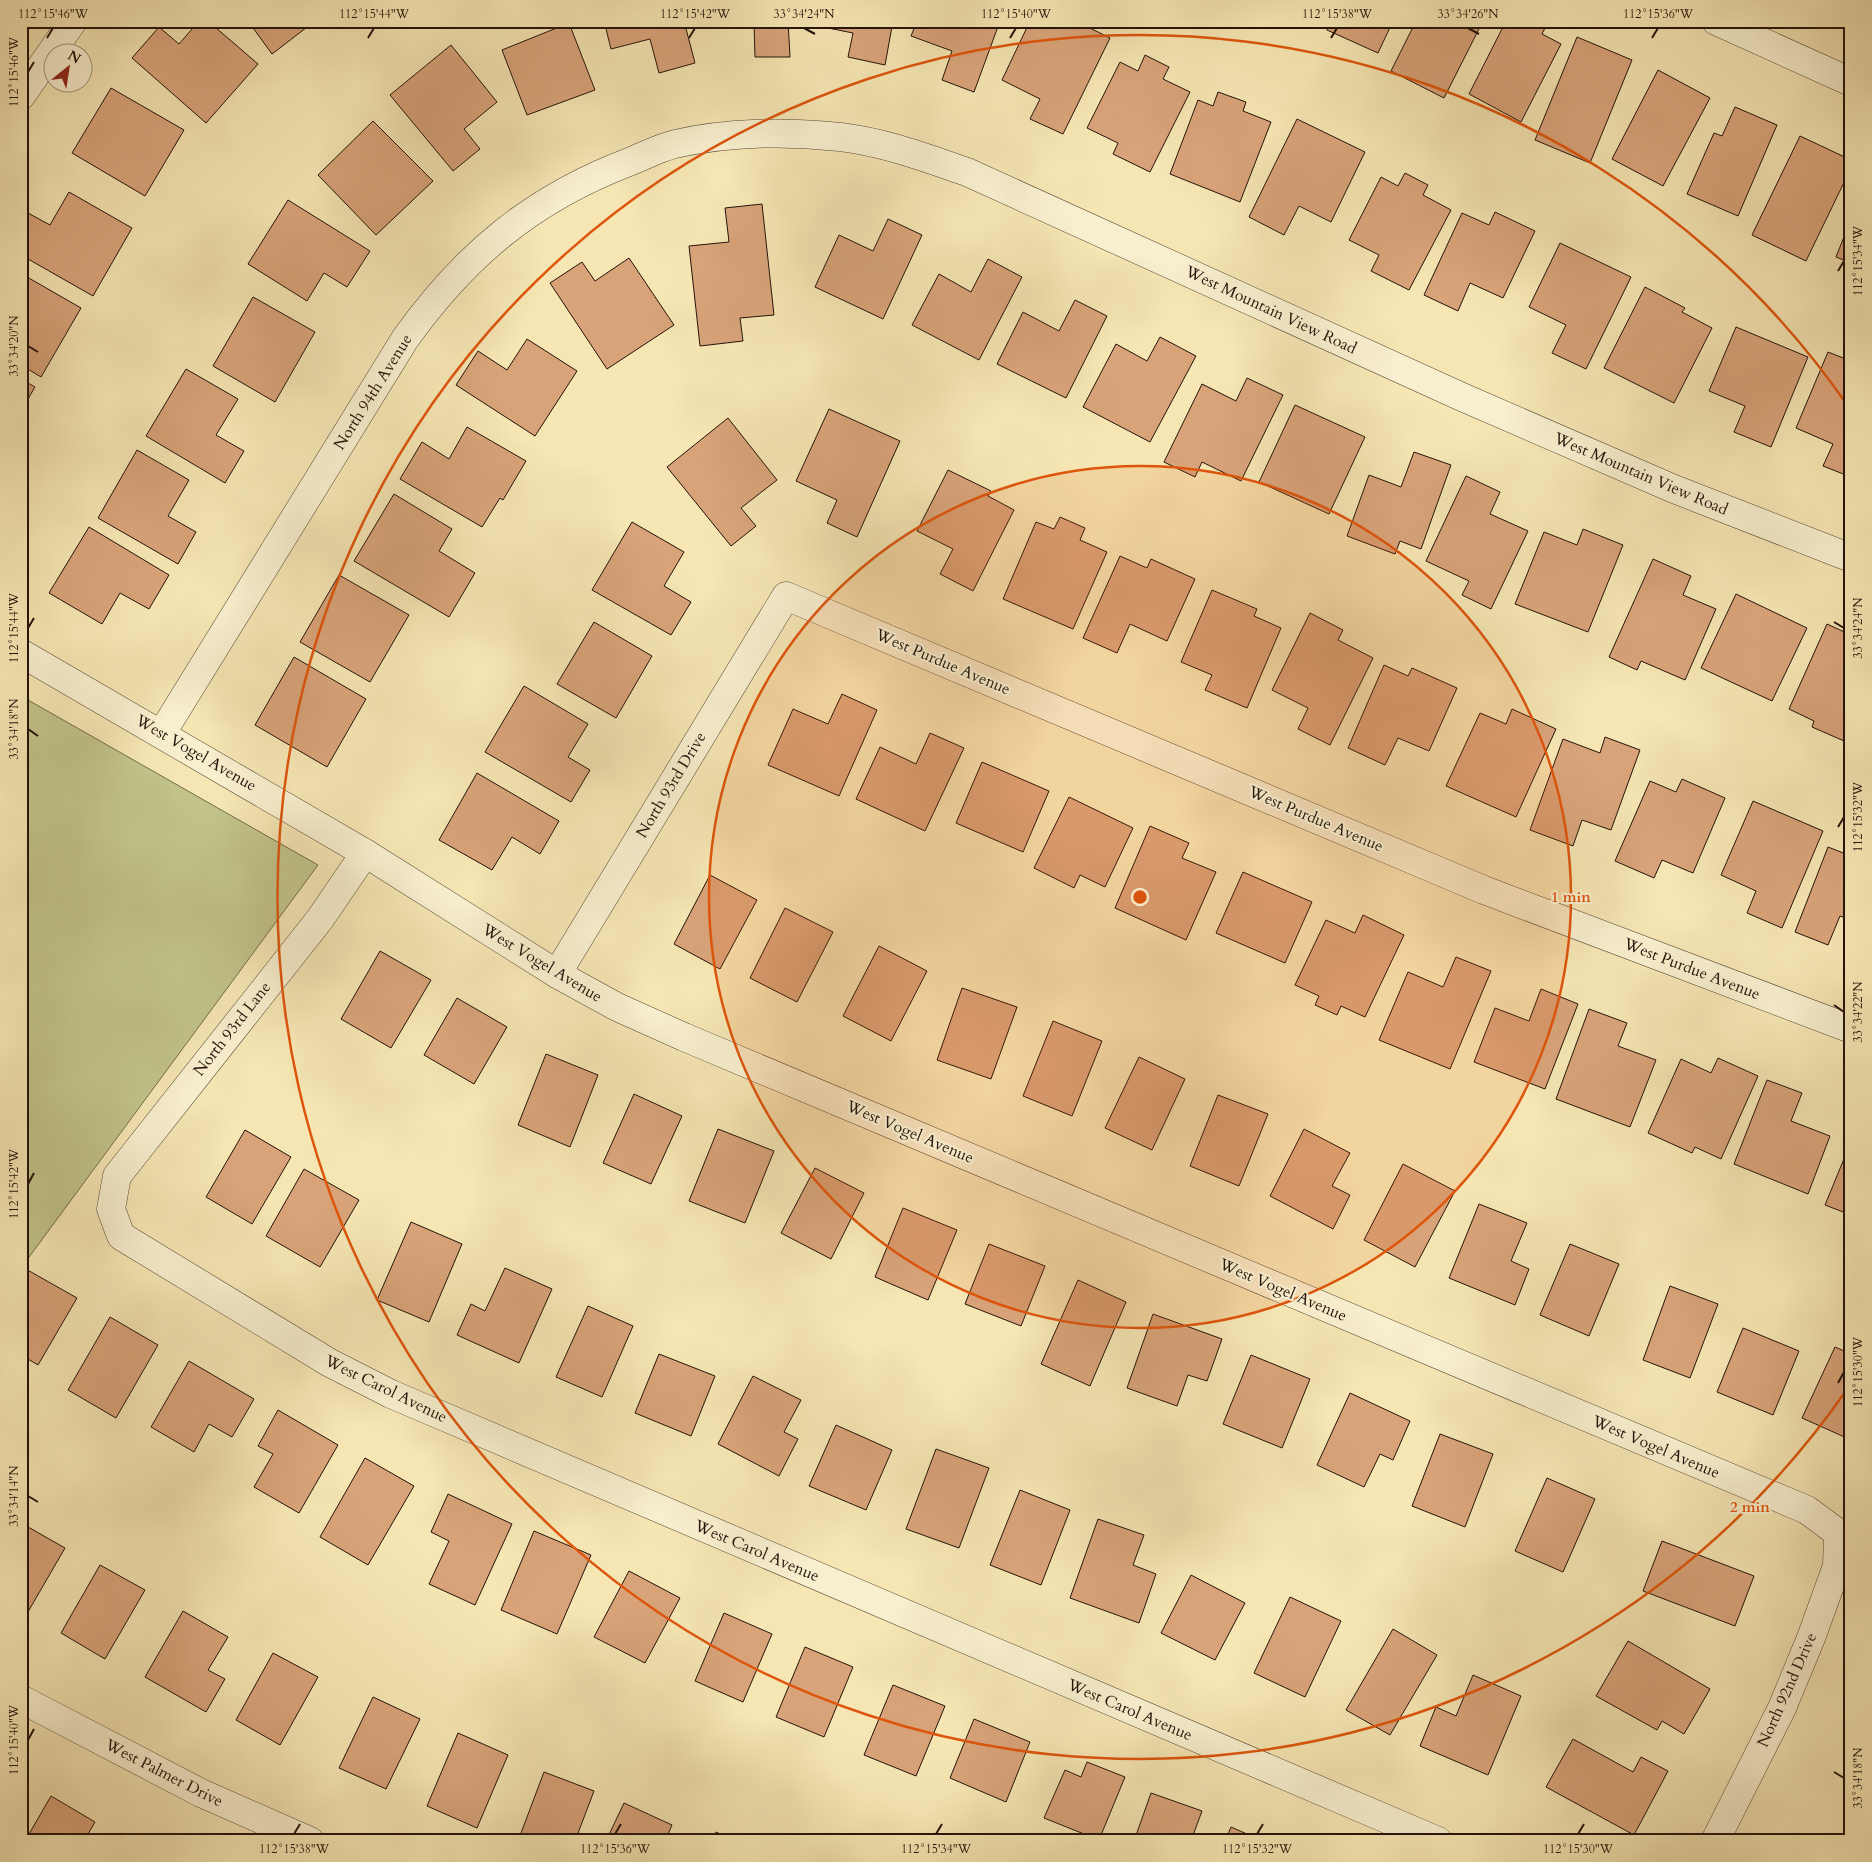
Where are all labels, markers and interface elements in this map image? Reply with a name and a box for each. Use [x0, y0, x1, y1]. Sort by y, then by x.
text: 112°15'46"W [18, 6, 89, 22]
text: 112°15'44"W [339, 6, 410, 22]
text: 112°15'42"W [660, 6, 731, 22]
text: 33°34'24"N [774, 6, 835, 22]
text: 112°15'40"W [981, 6, 1052, 22]
text: 112°15'38"W [1302, 6, 1373, 22]
text: 33°34'26"N [1438, 6, 1499, 22]
text: 112°15'36"W [1623, 6, 1694, 22]
text: 112°15'46"W [6, 36, 22, 107]
north arrow [42, 42, 92, 92]
text: N [64, 46, 84, 68]
text: 112°15'34"W [1850, 225, 1866, 296]
street label: West Mountain View Road [1181, 260, 1361, 360]
text: 33°34'20"N [6, 315, 22, 376]
street label: North 94th Avenue [329, 330, 417, 454]
street label: West Mountain View Road [1550, 427, 1732, 521]
text: 112°15'44"W [6, 592, 22, 663]
text: 33°34'24"N [1850, 597, 1866, 658]
street label: West Purdue Avenue [871, 623, 1014, 700]
text: 33°34'18"N [6, 698, 22, 759]
street label: West Vogel Avenue [131, 709, 261, 797]
street label: North 93rd Drive [631, 728, 711, 842]
street label: West Purdue Avenue [1244, 780, 1387, 857]
text: 112°15'32"W [1850, 781, 1866, 852]
text: 1 min [1551, 887, 1591, 907]
centre of rings [1131, 888, 1149, 906]
street label: West Vogel Avenue [477, 918, 606, 1008]
street label: West Purdue Avenue [1620, 932, 1763, 1005]
street label: North 93rd Lane [188, 977, 276, 1081]
text: 33°34'22"N [1850, 981, 1866, 1042]
street label: West Vogel Avenue [842, 1095, 977, 1169]
text: 112°15'42"W [6, 1148, 22, 1219]
street label: West Vogel Avenue [1215, 1253, 1350, 1327]
text: 112°15'30"W [1850, 1336, 1866, 1407]
street label: West Carol Avenue [320, 1349, 451, 1428]
street label: West Vogel Avenue [1588, 1410, 1723, 1484]
text: 33°34'14"N [6, 1465, 22, 1526]
text: 2 min [1730, 1497, 1770, 1517]
street label: West Carol Avenue [690, 1514, 823, 1587]
street label: North 92nd Drive [1752, 1629, 1822, 1751]
street label: West Carol Avenue [1063, 1673, 1196, 1746]
text: 112°15'40"W [6, 1704, 22, 1775]
street label: West Palmer Drive [100, 1733, 227, 1812]
text: 33°34'18"N [1850, 1747, 1866, 1808]
text: 112°15'38"W [259, 1841, 330, 1857]
text: 112°15'36"W [580, 1841, 651, 1857]
text: 112°15'34"W [901, 1841, 972, 1857]
text: 112°15'32"W [1222, 1841, 1293, 1857]
text: 112°15'30"W [1543, 1841, 1614, 1857]

